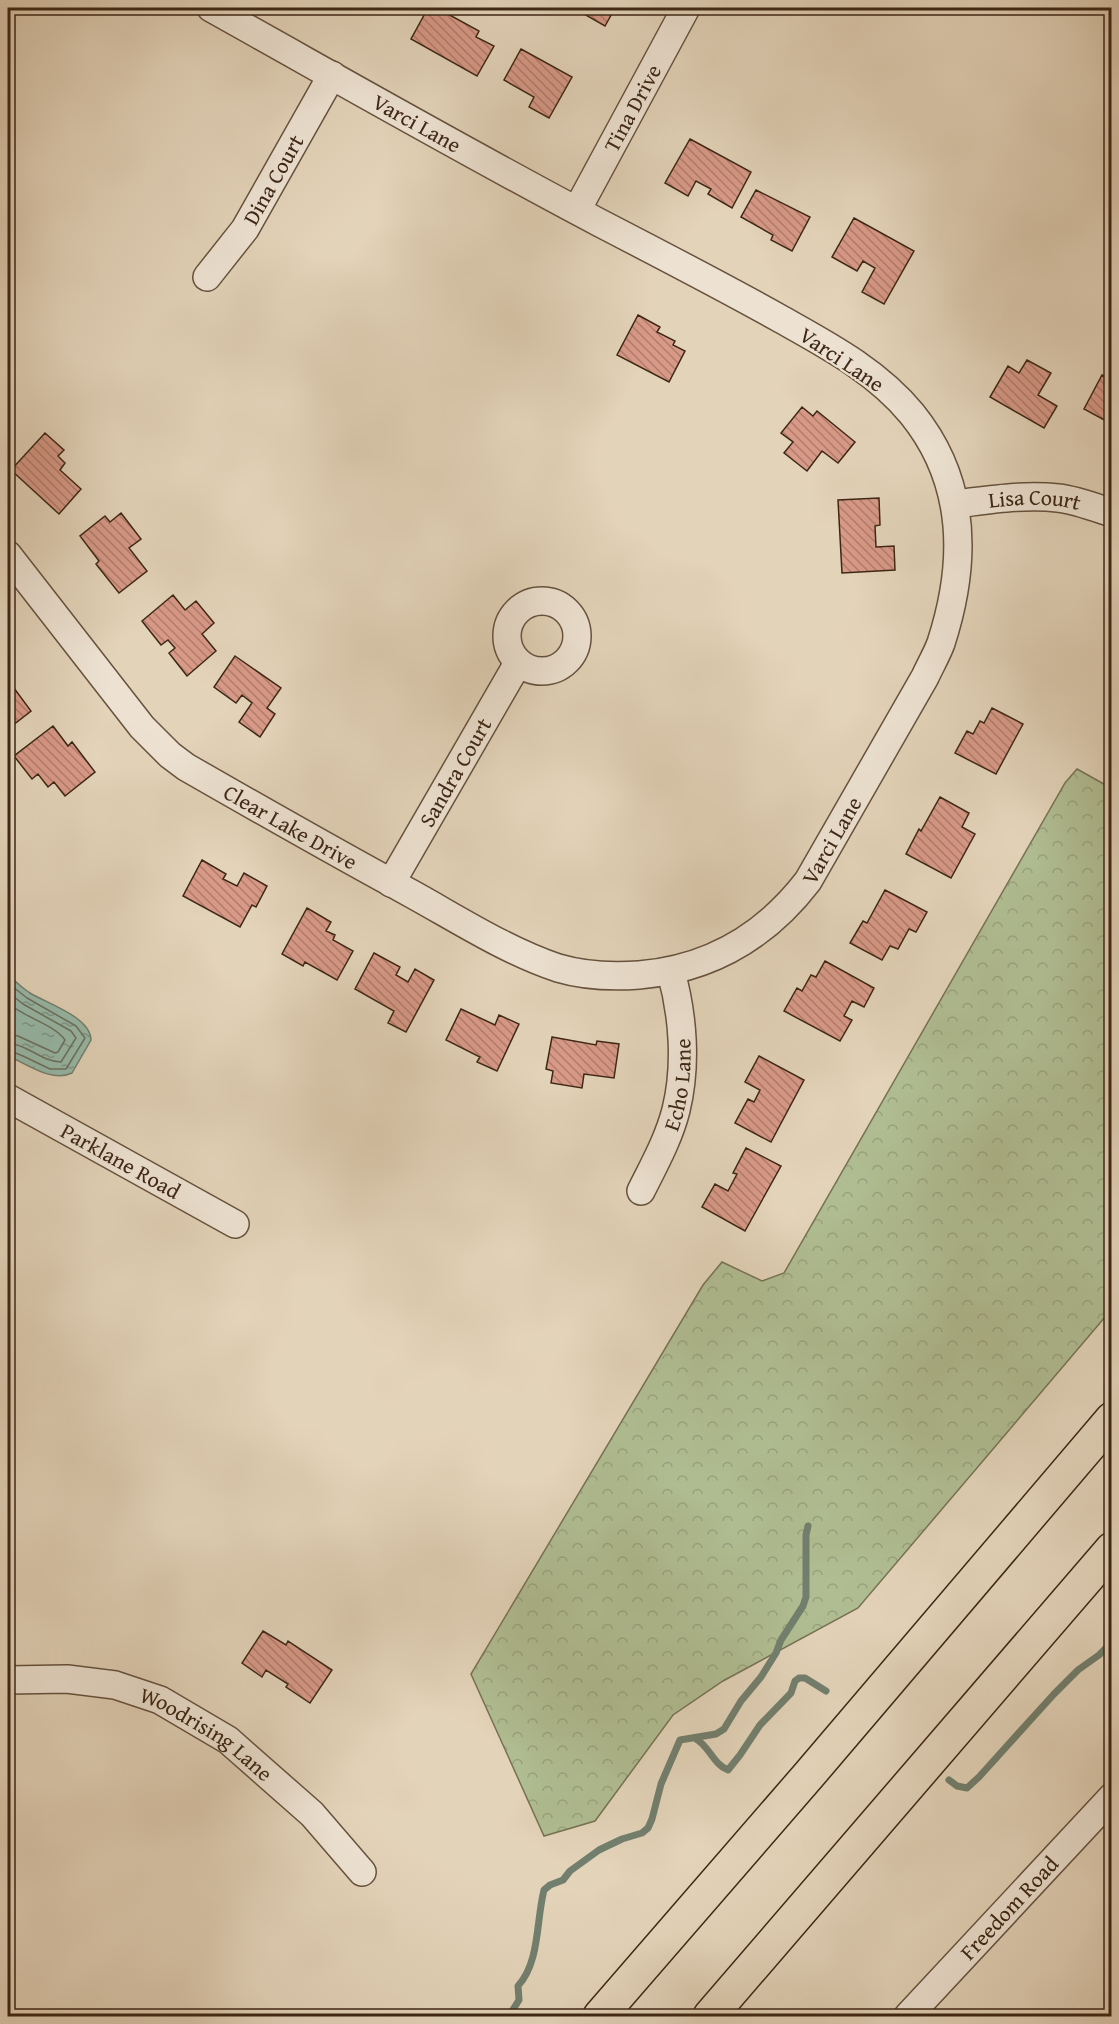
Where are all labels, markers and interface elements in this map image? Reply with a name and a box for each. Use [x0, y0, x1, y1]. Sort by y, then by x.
street label: Tina Drive [595, 58, 669, 158]
street label: Varci Lane [367, 86, 467, 160]
street label: Dina Court [235, 128, 311, 231]
street label: Varci Lane [793, 319, 891, 399]
street label: Lisa Court [987, 481, 1085, 518]
street label: Sandra Court [411, 711, 499, 833]
street label: Clear Lake Drive [218, 776, 363, 877]
street label: Varci Lane [793, 790, 869, 890]
street label: Echo Lane [655, 1038, 698, 1135]
street label: Parklane Road [55, 1114, 187, 1207]
street label: Woodrising Lane [136, 1679, 280, 1789]
street label: Freedom Road [952, 1848, 1066, 1967]

